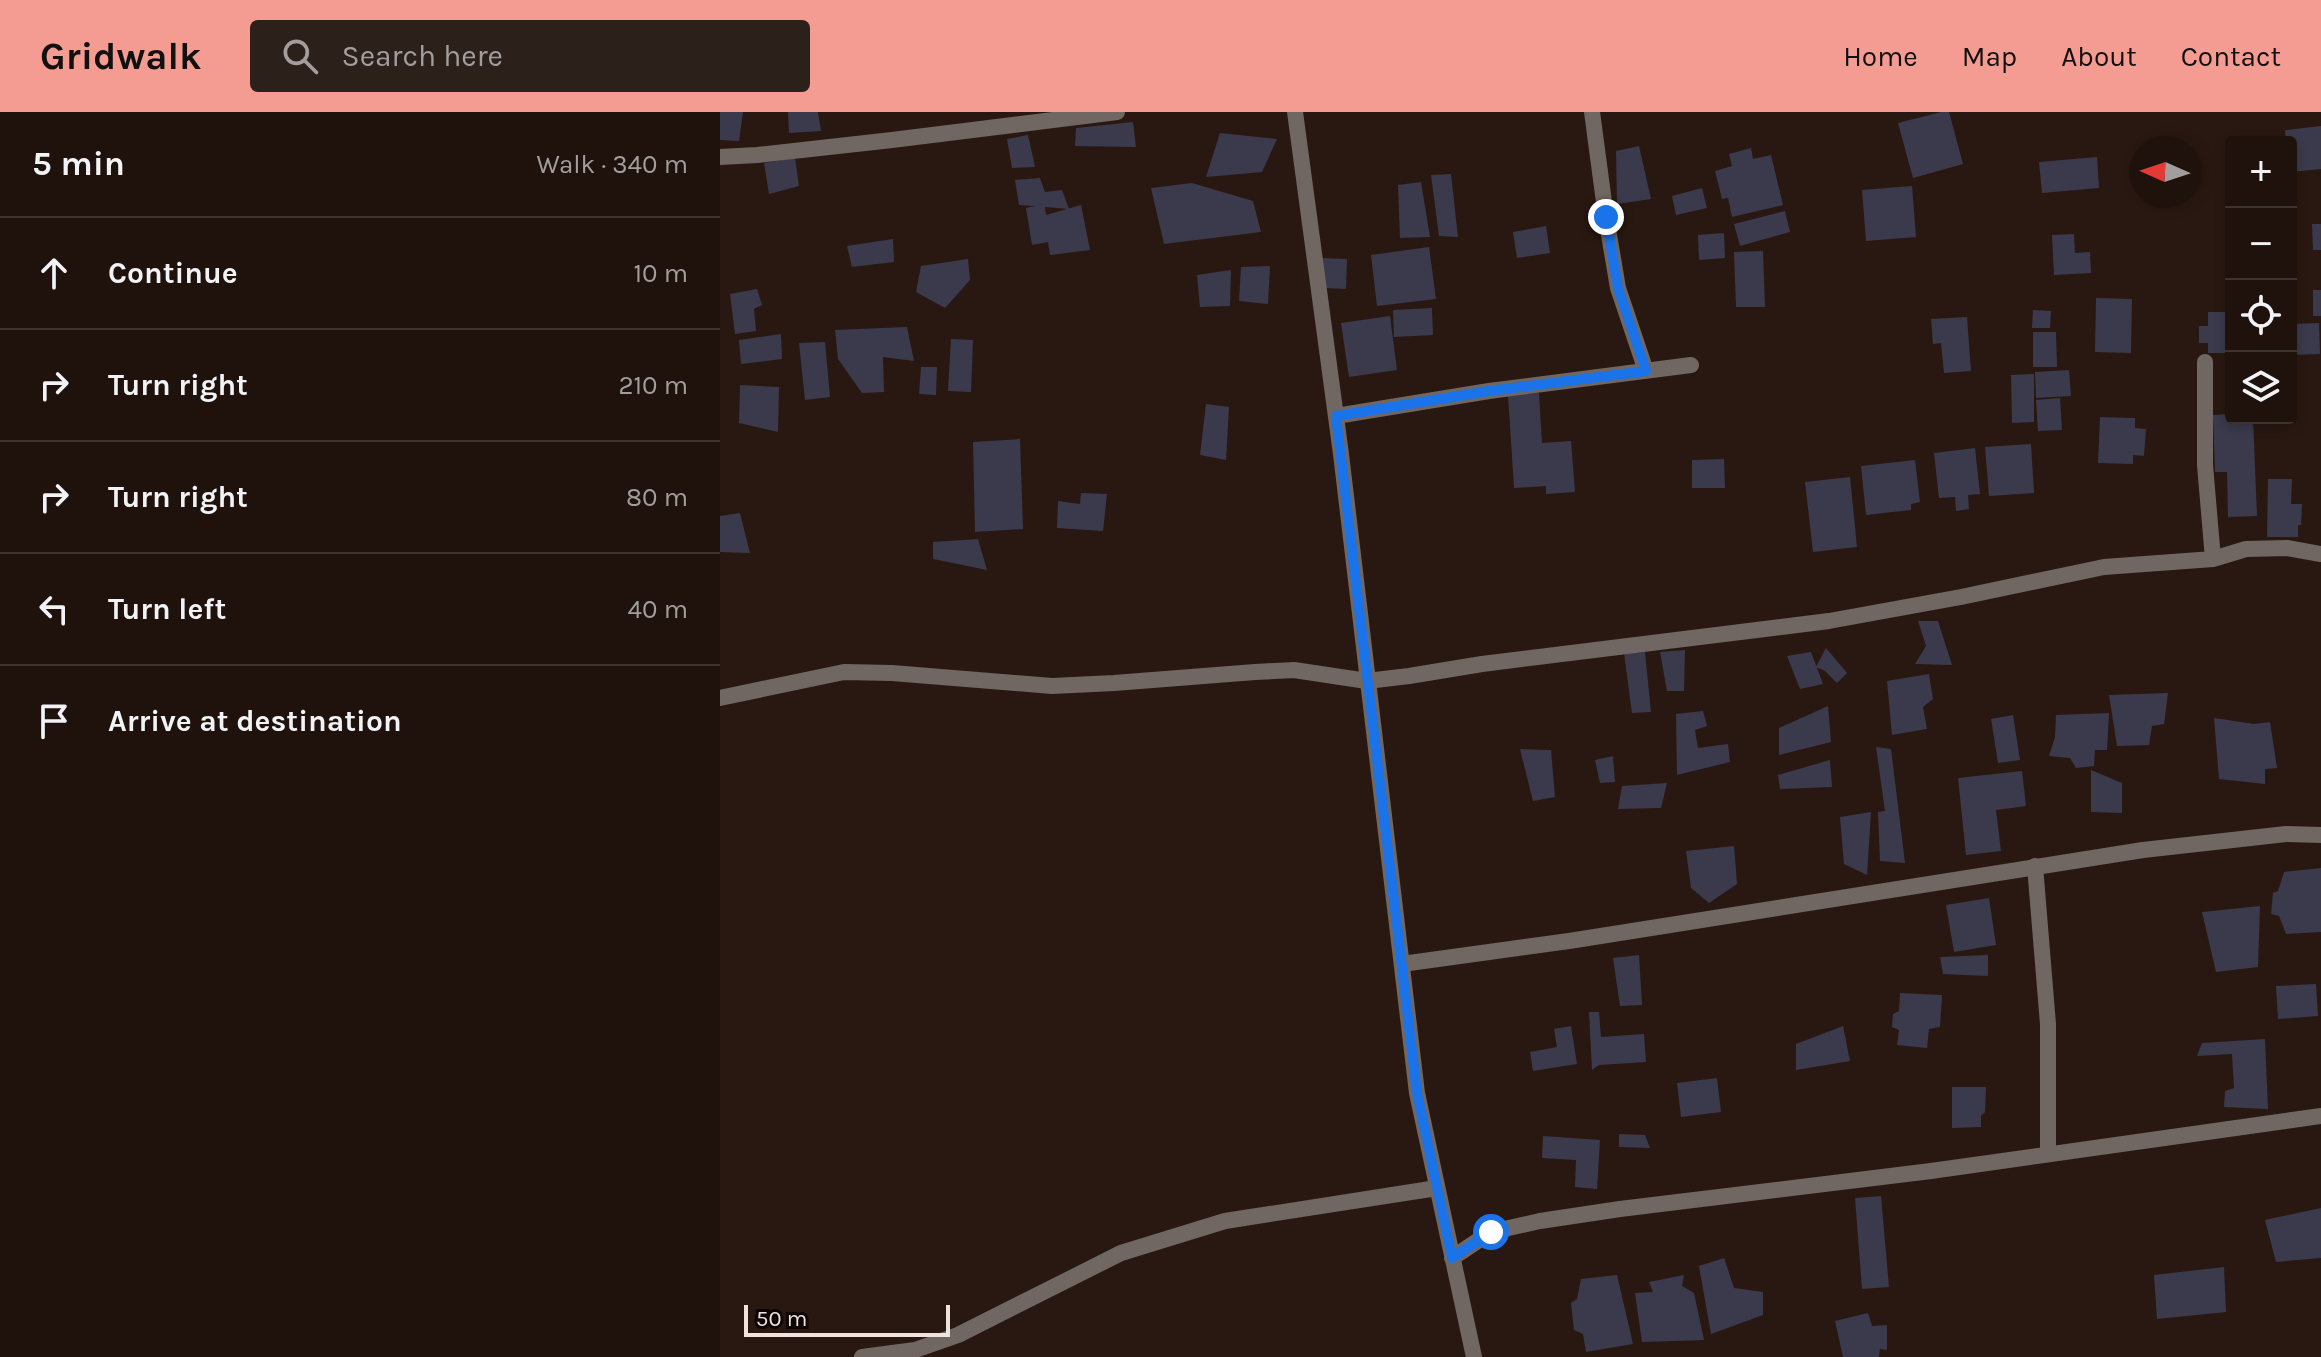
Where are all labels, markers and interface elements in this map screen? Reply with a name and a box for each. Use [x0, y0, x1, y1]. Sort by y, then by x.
search box [250, 20, 810, 92]
text: Gridwalk [40, 34, 202, 79]
icon: search [278, 34, 322, 78]
text: Search here [342, 38, 503, 74]
text: Home [1843, 40, 1918, 73]
text: Map [1962, 40, 2017, 73]
text: About [2061, 40, 2137, 73]
text: Contact [2181, 40, 2281, 73]
north arrow [2129, 136, 2201, 208]
map controls [2225, 136, 2297, 424]
button: + [2225, 136, 2297, 208]
text: 5 min [32, 144, 125, 184]
text: Walk · 340 m [537, 149, 688, 180]
route end [1588, 199, 1624, 235]
button: − [2225, 208, 2297, 280]
icon: ahead [32, 251, 76, 295]
text: Continue [108, 255, 238, 291]
text: 10 m [633, 258, 688, 289]
button: locate [2225, 280, 2297, 352]
button: layers [2225, 352, 2297, 424]
icon: right [32, 363, 76, 407]
text: Turn right [108, 367, 248, 403]
text: 210 m [618, 370, 688, 401]
icon: right [32, 475, 76, 519]
text: Turn right [108, 479, 248, 515]
text: 80 m [626, 482, 688, 513]
icon: left [32, 587, 76, 631]
text: Turn left [108, 591, 226, 627]
text: 40 m [628, 594, 688, 625]
icon: arrive [32, 699, 76, 743]
text: Arrive at destination [108, 703, 402, 739]
route start [1473, 1214, 1509, 1250]
scale bar [744, 1301, 950, 1337]
text: 50 m [756, 1306, 807, 1332]

